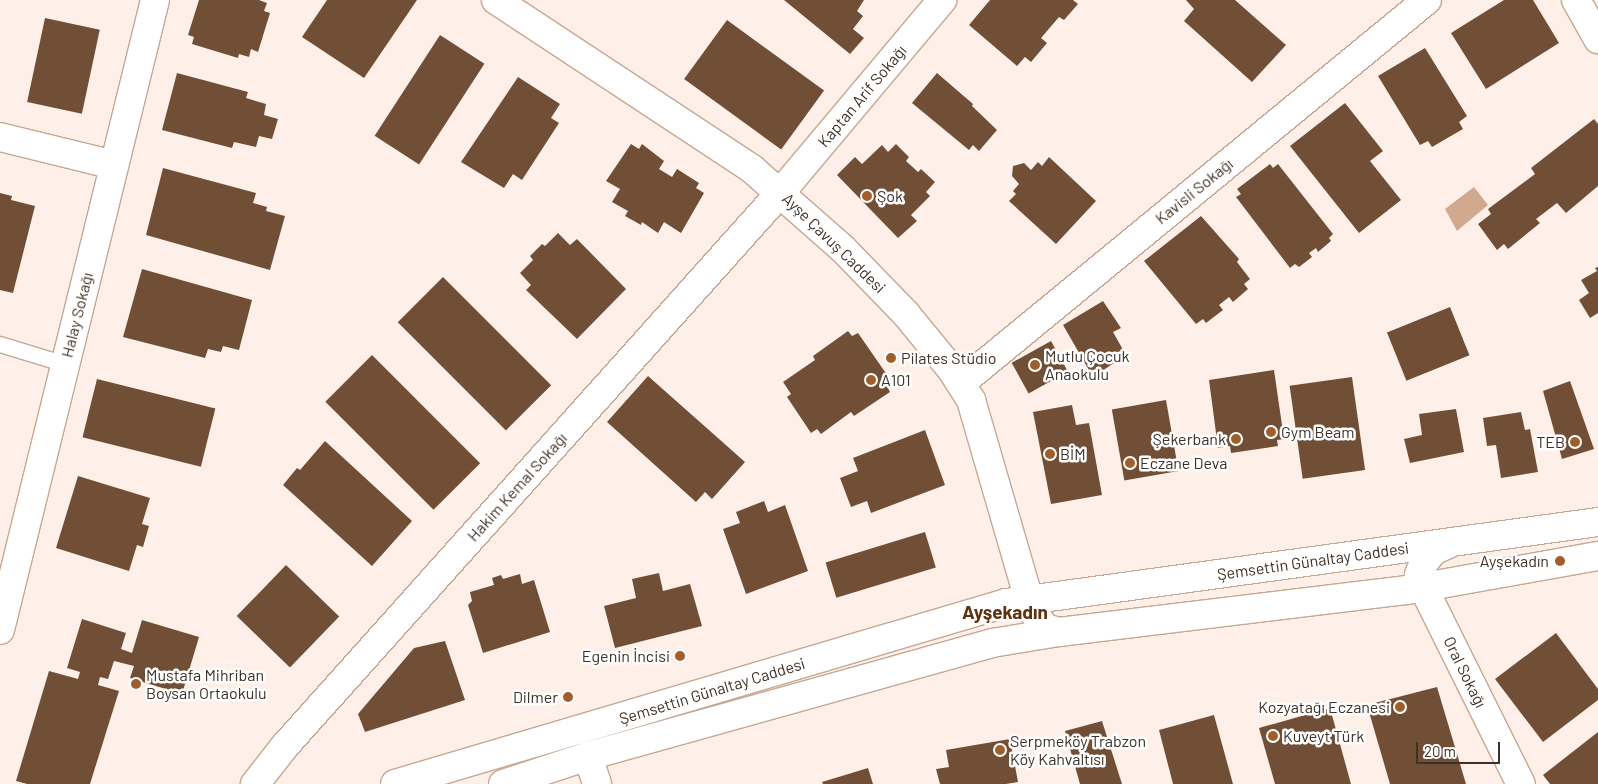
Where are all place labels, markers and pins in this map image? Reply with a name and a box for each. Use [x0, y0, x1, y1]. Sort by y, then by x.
place label: Şok [877, 186, 903, 206]
marker: Şok [861, 190, 873, 202]
place label: Mutlu Çocuk Anaokulu [1045, 346, 1130, 384]
place label: Pilates Stüdio [901, 348, 997, 368]
marker: Pilates Stüdio [885, 352, 897, 364]
marker: Mutlu Çocuk Anaokulu [1029, 359, 1041, 371]
place label: A101 [881, 370, 911, 390]
marker: A101 [865, 374, 877, 386]
place label: Gym Beam [1281, 422, 1355, 442]
marker: Gym Beam [1265, 426, 1277, 438]
place label: Şekerbank [1153, 429, 1226, 449]
place label: TEB [1536, 432, 1565, 452]
marker: Şekerbank [1230, 433, 1242, 445]
marker: TEB [1569, 436, 1581, 448]
place label: BİM [1060, 444, 1086, 464]
marker: BİM [1044, 448, 1056, 460]
place label: Eczane Deva [1140, 453, 1227, 473]
marker: Eczane Deva [1124, 457, 1136, 469]
place label: Ayşekadın [1480, 551, 1549, 571]
marker: Ayşekadın [1553, 554, 1567, 568]
place label: Egenin İncisi [582, 646, 670, 666]
marker: Egenin İncisi [674, 650, 686, 662]
place label: Mustafa Mihriban Boysan Ortaokulu [146, 665, 267, 703]
marker: Mustafa Mihriban Boysan Ortaokulu [130, 678, 142, 690]
place label: Dilmer [513, 687, 558, 707]
marker: Dilmer [562, 691, 574, 703]
place label: Kozyatağı Eczanesi [1258, 697, 1390, 717]
marker: Kozyatağı Eczanesi [1394, 701, 1406, 713]
place label: Kuveyt Türk [1283, 726, 1364, 746]
marker: Kuveyt Türk [1267, 730, 1279, 742]
place label: Serpmeköy Trabzon Köy Kahvaltısı [1010, 731, 1146, 769]
marker: Serpmeköy Trabzon Köy Kahvaltısı [994, 744, 1006, 756]

